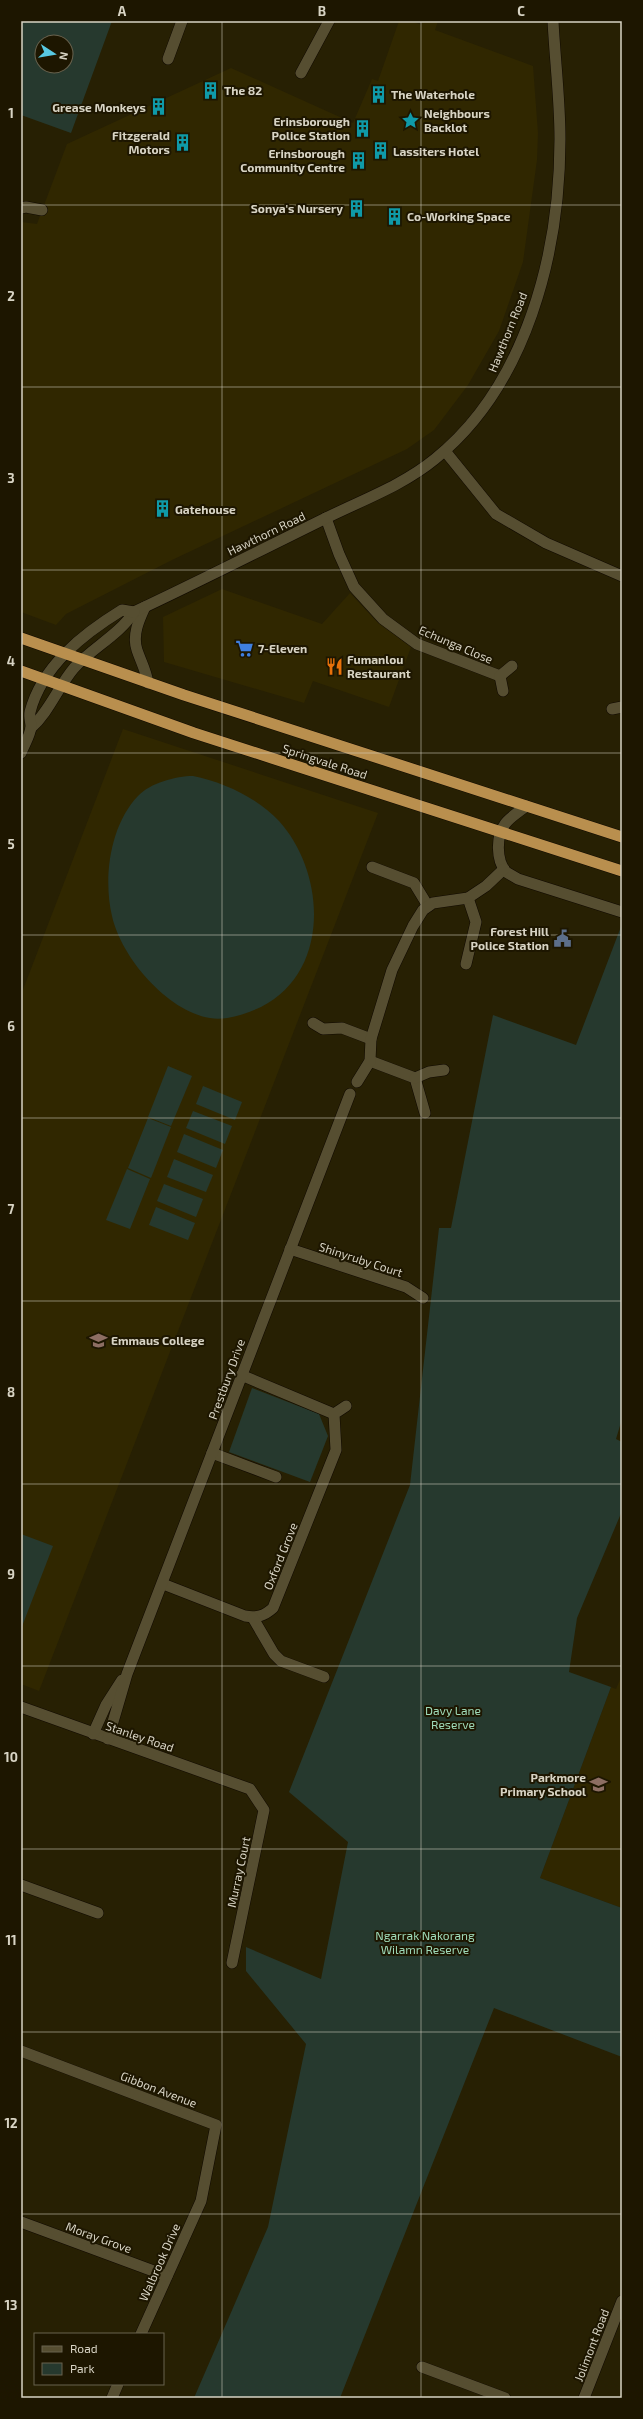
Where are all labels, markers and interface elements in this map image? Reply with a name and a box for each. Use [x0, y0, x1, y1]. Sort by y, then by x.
text: A [118, 3, 127, 19]
text: B [318, 3, 326, 19]
text: C [517, 3, 525, 19]
north arrow [34, 34, 74, 74]
text: N [57, 51, 71, 61]
building icon: The 82 [201, 80, 221, 100]
place label: The 82 [224, 83, 262, 97]
building icon: The Waterhole [368, 84, 388, 104]
place label: The Waterhole [391, 87, 475, 101]
building icon: Grease Monkeys [149, 97, 169, 117]
place label: Grease Monkeys [52, 100, 146, 115]
text: 1 [8, 105, 14, 121]
place label: Neighbours Backlot [424, 106, 490, 134]
place icon: Neighbours Backlot [401, 110, 421, 130]
place label: Erinsborough Police Station [272, 114, 350, 142]
building icon: Erinsborough Police Station [353, 118, 373, 138]
place label: Fitzgerald Motors [112, 128, 170, 156]
building icon: Fitzgerald Motors [173, 132, 193, 152]
building icon: Lassiters Hotel [370, 141, 390, 161]
place label: Lassiters Hotel [393, 144, 479, 158]
place label: Erinsborough Community Centre [240, 146, 345, 175]
building icon: Erinsborough Community Centre [348, 150, 368, 170]
building icon: Sonya's Nursery [346, 198, 366, 218]
place label: Sonya's Nursery [251, 201, 343, 216]
building icon: Co-Working Space [384, 206, 404, 226]
place label: Co-Working Space [407, 209, 511, 223]
text: 2 [7, 288, 15, 304]
street label: Hawthorn Road [485, 290, 529, 374]
text: 3 [7, 470, 15, 486]
building icon: Gatehouse [152, 499, 172, 519]
place label: Gatehouse [175, 502, 236, 516]
street label: Hawthorn Road [225, 508, 307, 558]
street label: Echunga Close [417, 622, 495, 666]
supermarket icon: 7-Eleven [235, 638, 255, 658]
place label: 7-Eleven [258, 641, 307, 655]
place label: Fumanlou Restaurant [347, 652, 411, 680]
text: 4 [7, 653, 15, 669]
restaurant icon: Fumanlou Restaurant [324, 656, 344, 676]
street label: Springvale Road [281, 741, 369, 781]
text: 5 [7, 836, 15, 852]
place label: Forest Hill Police Station [471, 924, 549, 952]
public building icon: Forest Hill Police Station [552, 928, 572, 948]
text: 6 [7, 1018, 15, 1034]
text: 7 [8, 1201, 15, 1217]
street label: Shinyruby Court [317, 1239, 405, 1279]
school or university icon: Emmaus College [88, 1330, 108, 1350]
place label: Emmaus College [111, 1333, 205, 1347]
street label: Prestbury Drive [205, 1337, 247, 1421]
text: 8 [7, 1384, 15, 1400]
street label: Oxford Grove [260, 1520, 300, 1592]
text: 9 [7, 1566, 15, 1582]
park label: Davy Lane Reserve [425, 1703, 481, 1731]
street label: Stanley Road [104, 1718, 176, 1754]
text: 10 [4, 1749, 18, 1765]
place label: Parkmore Primary School [500, 1770, 586, 1799]
school or university icon: Parkmore Primary School [589, 1774, 609, 1794]
street label: Murray Court [224, 1835, 252, 1909]
park label: Ngarrak Nakorang Wilamn Reserve [375, 1928, 475, 1956]
text: 11 [5, 1932, 17, 1948]
street label: Gibbon Avenue [119, 2068, 199, 2110]
text: 12 [4, 2115, 18, 2131]
street label: Moray Grove [64, 2219, 134, 2255]
street label: Walbrook Drive [136, 2221, 182, 2303]
text: 13 [5, 2297, 18, 2313]
street label: Jolimont Road [571, 2307, 611, 2383]
legend [34, 2333, 164, 2385]
text: Road [70, 2341, 98, 2355]
text: Park [70, 2361, 95, 2375]

